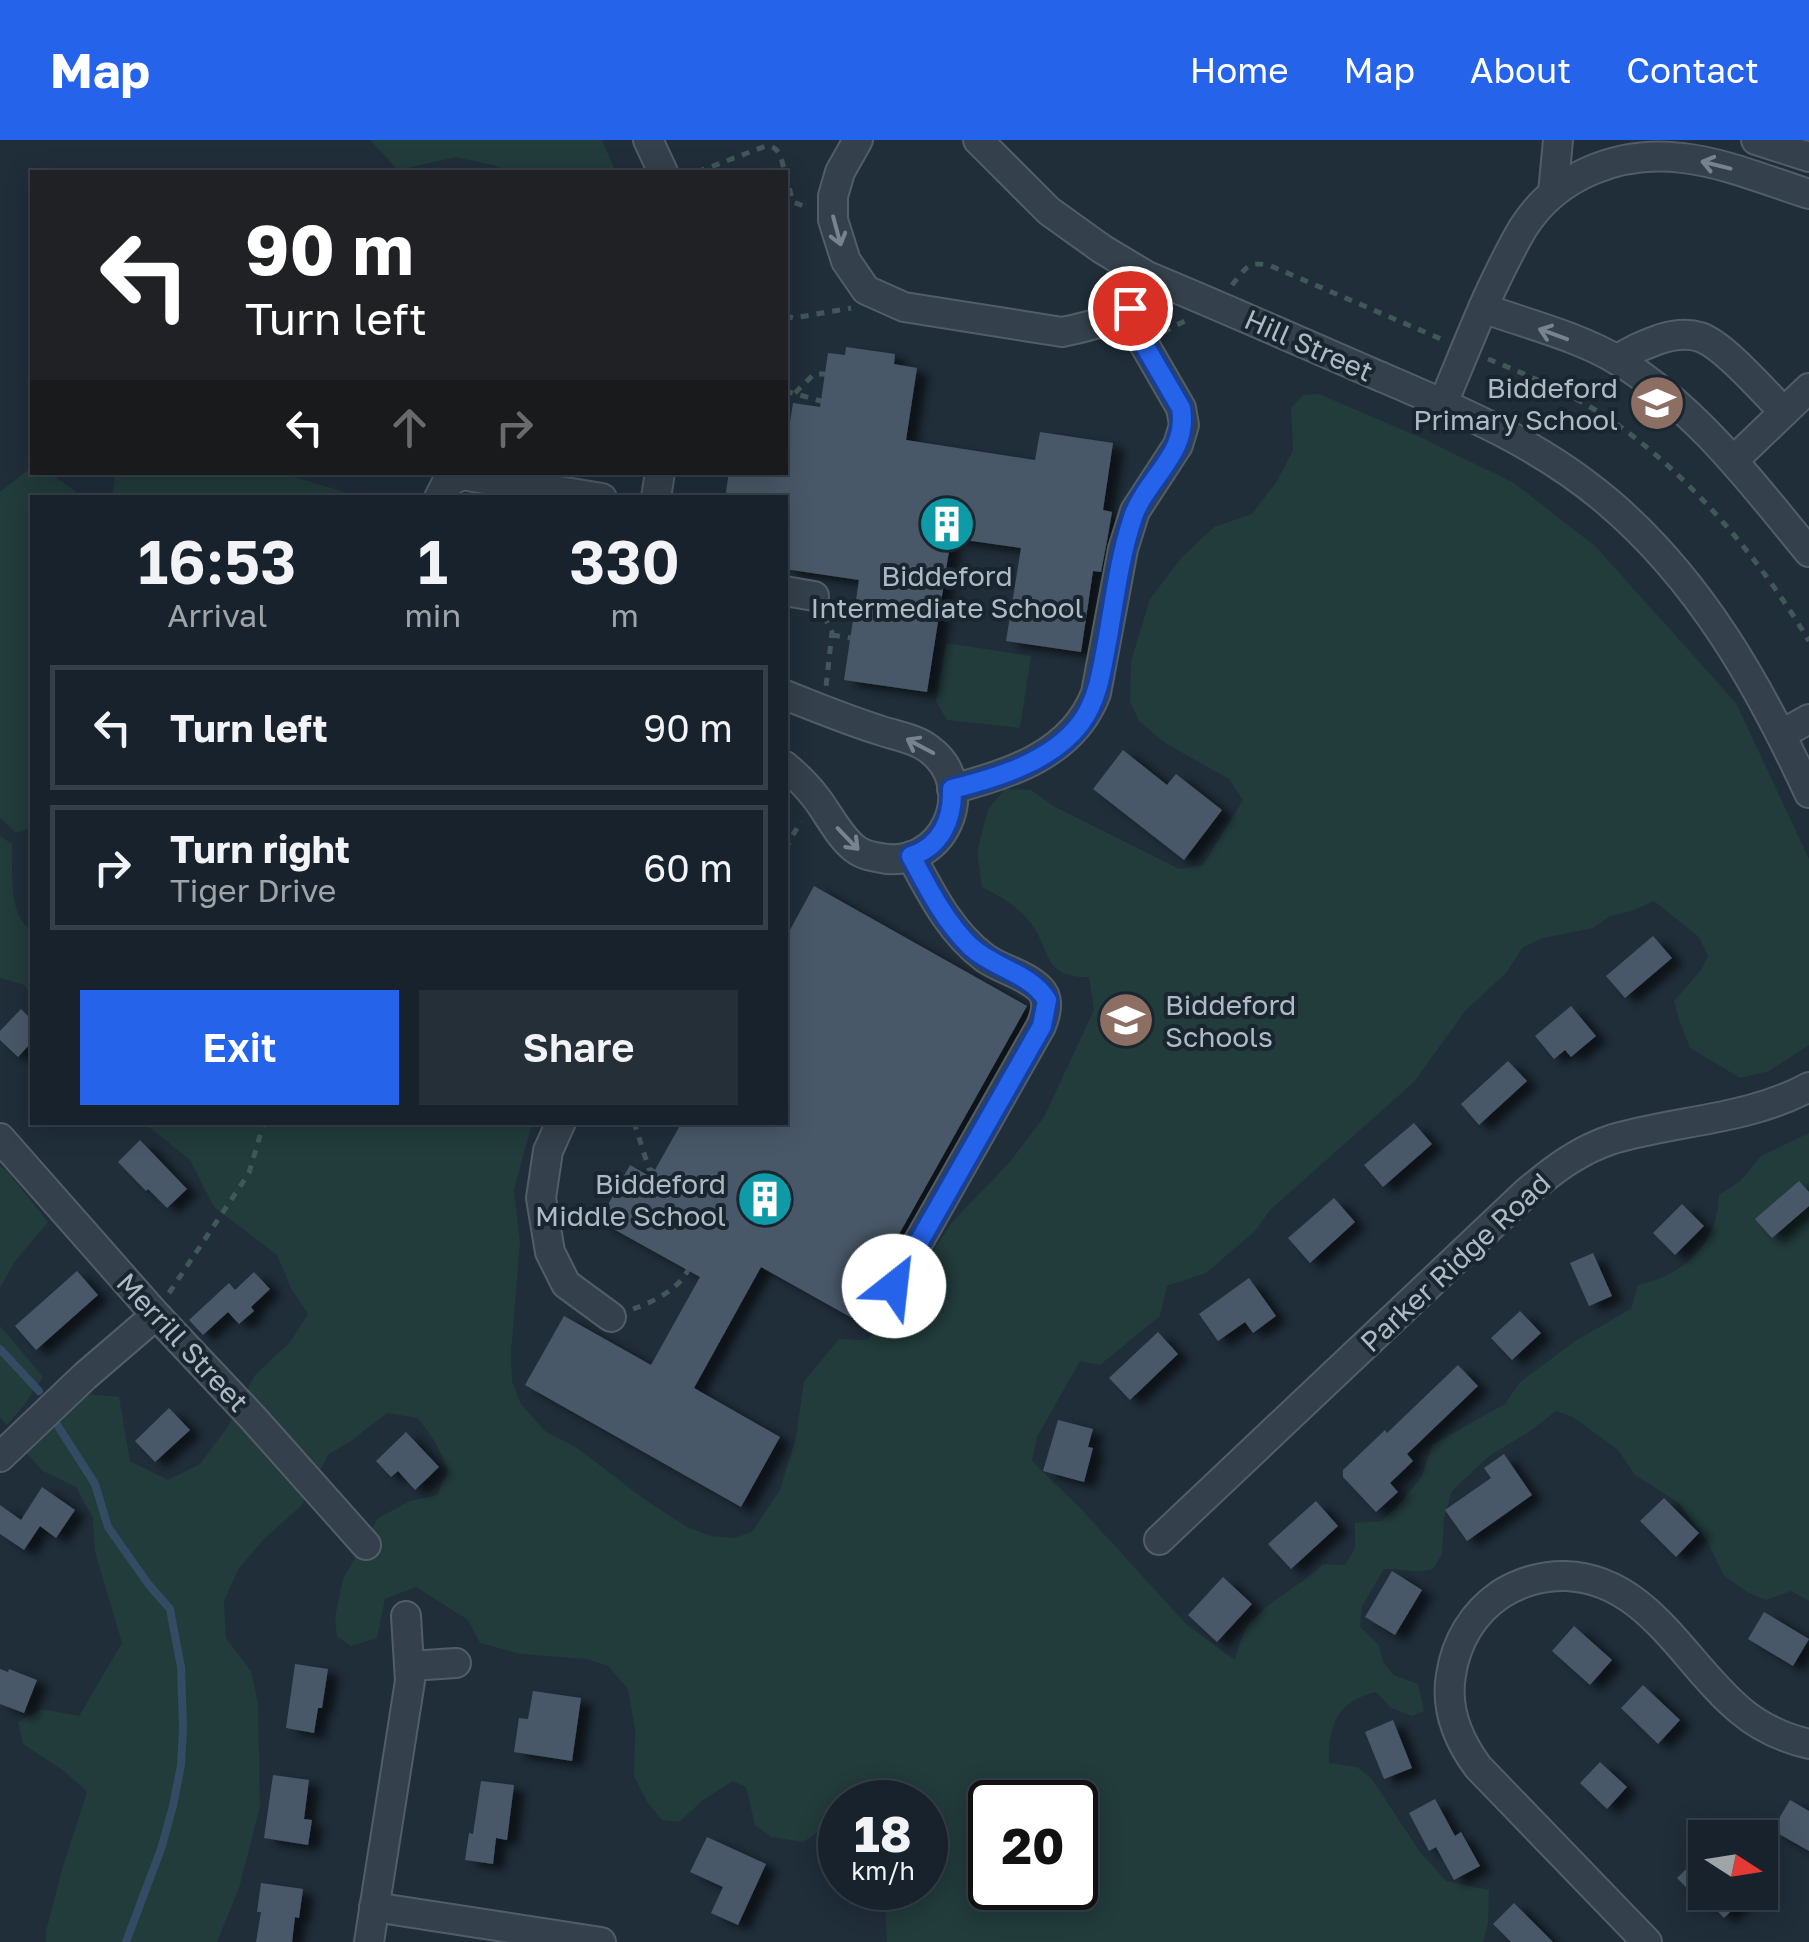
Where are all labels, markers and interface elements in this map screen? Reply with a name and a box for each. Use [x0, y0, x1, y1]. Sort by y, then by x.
text: Map [50, 41, 150, 99]
text: Home [1190, 49, 1289, 91]
text: Map [1344, 49, 1415, 91]
text: About [1470, 49, 1571, 91]
text: Contact [1626, 49, 1759, 91]
one-way arrow [1701, 155, 1733, 173]
text: 90 m [245, 206, 414, 290]
icon: left [80, 210, 210, 340]
one-way arrow [829, 215, 848, 246]
pin [1088, 266, 1173, 351]
icon: arrive [1103, 281, 1158, 336]
text: Turn left [245, 291, 427, 345]
street label: Hill Street [1240, 302, 1378, 388]
one-way arrow [1537, 323, 1569, 341]
place label: Biddeford Primary School [1413, 371, 1618, 436]
school or university icon: Biddeford Primary School [1627, 373, 1687, 433]
icon: left [277, 400, 332, 455]
icon: ahead [382, 400, 437, 455]
icon: right [487, 400, 542, 455]
building icon: Biddeford Intermediate School [917, 494, 977, 554]
text: 16:53 [138, 525, 297, 597]
text: 1 [418, 525, 448, 597]
text: 330 [569, 525, 680, 597]
place label: Biddeford Intermediate School [811, 559, 1083, 624]
text: Arrival [167, 596, 267, 634]
text: min [405, 596, 461, 634]
text: m [610, 596, 639, 634]
icon: left [85, 700, 140, 755]
text: Turn left [170, 705, 328, 750]
text: 90 m [643, 705, 733, 750]
one-way arrow [906, 736, 935, 755]
text: Turn right [170, 826, 350, 871]
one-way arrow [836, 827, 860, 851]
icon: right [85, 840, 140, 895]
text: 60 m [643, 845, 733, 890]
text: Tiger Drive [170, 871, 336, 909]
place label: Biddeford Schools [1165, 988, 1296, 1053]
button: Exit [80, 990, 399, 1105]
button: Share [419, 990, 738, 1105]
school or university icon: Biddeford Schools [1096, 990, 1156, 1050]
street label: Parker Ridge Road [1353, 1166, 1557, 1358]
place label: Biddeford Middle School [535, 1167, 726, 1232]
building icon: Biddeford Middle School [735, 1169, 795, 1229]
position arrow [842, 1234, 946, 1338]
street label: Merrill Street [110, 1266, 256, 1418]
speed limit sign: 20 [968, 1780, 1098, 1910]
text: 18 [854, 1803, 912, 1863]
north arrow [1688, 1820, 1778, 1910]
map controls [1688, 1820, 1778, 1910]
text: km/h [851, 1855, 915, 1886]

